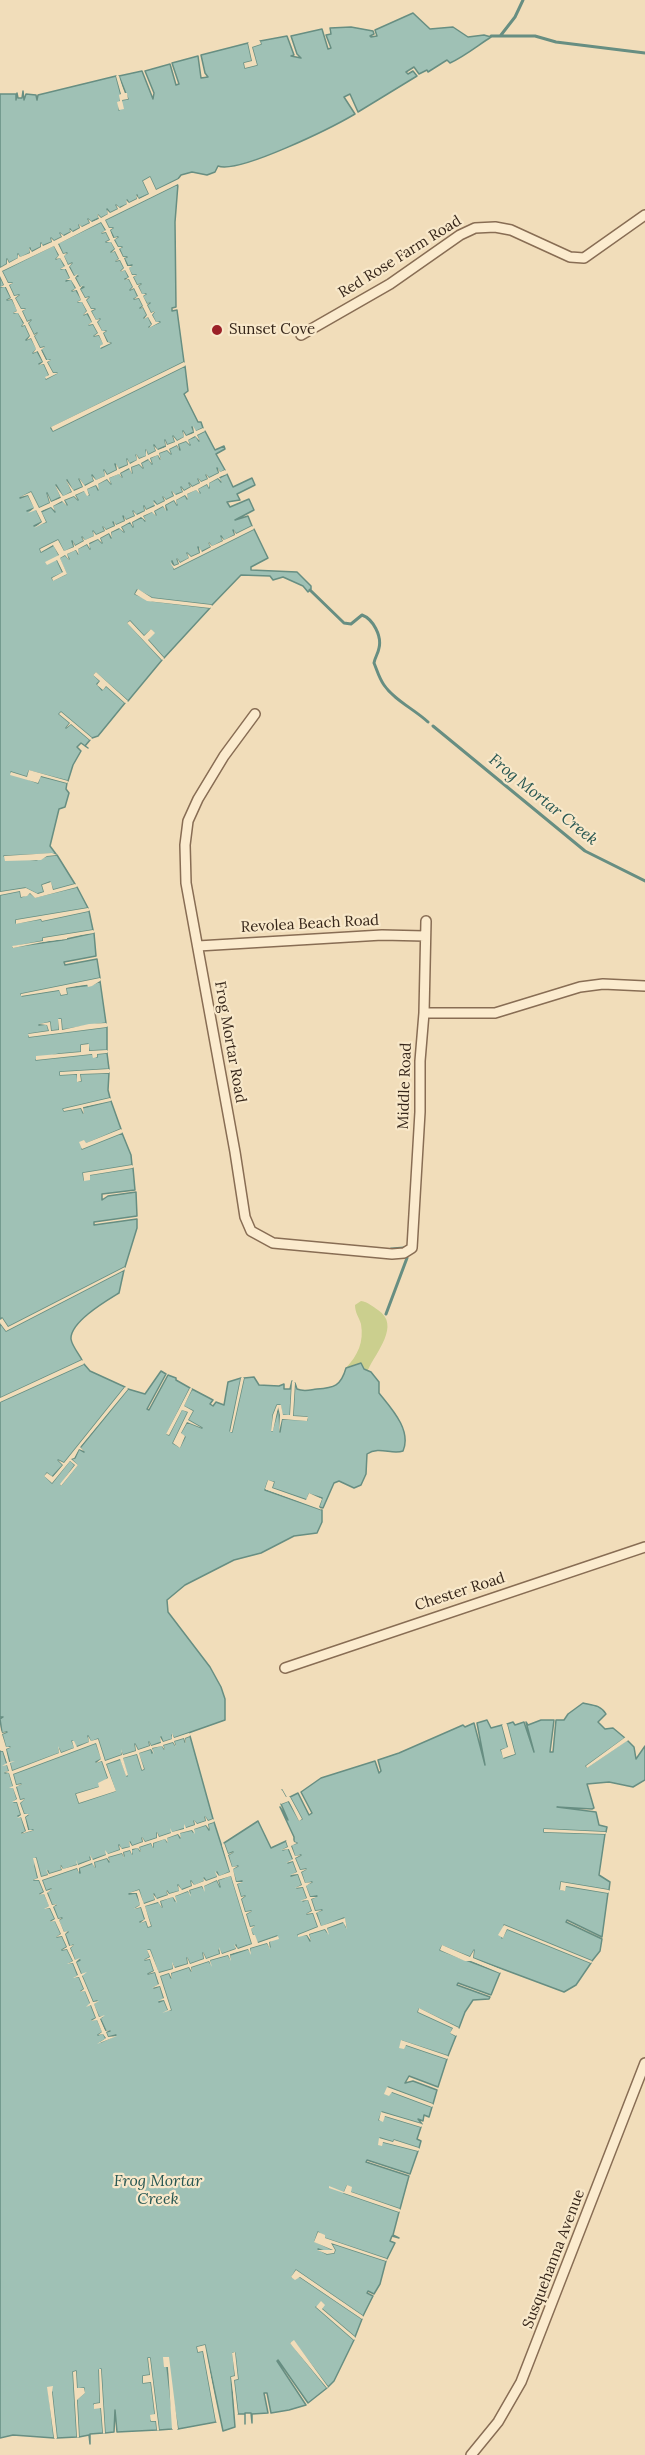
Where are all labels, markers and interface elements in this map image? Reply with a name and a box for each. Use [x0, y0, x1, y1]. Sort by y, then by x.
street label: Red Rose Farm Road [335, 212, 465, 302]
place label: Sunset Cove [229, 321, 315, 339]
marker: Sunset Cove [210, 323, 224, 337]
water label: Frog Mortar Creek [485, 750, 601, 850]
street label: Revolea Beach Road [240, 911, 380, 937]
street label: Frog Mortar Road [210, 980, 250, 1104]
street label: Middle Road [394, 1042, 416, 1130]
street label: Chester Road [413, 1569, 507, 1615]
water label: Frog Mortar Creek [114, 2171, 202, 2209]
street label: Susquehanna Avenue [519, 2187, 589, 2331]

